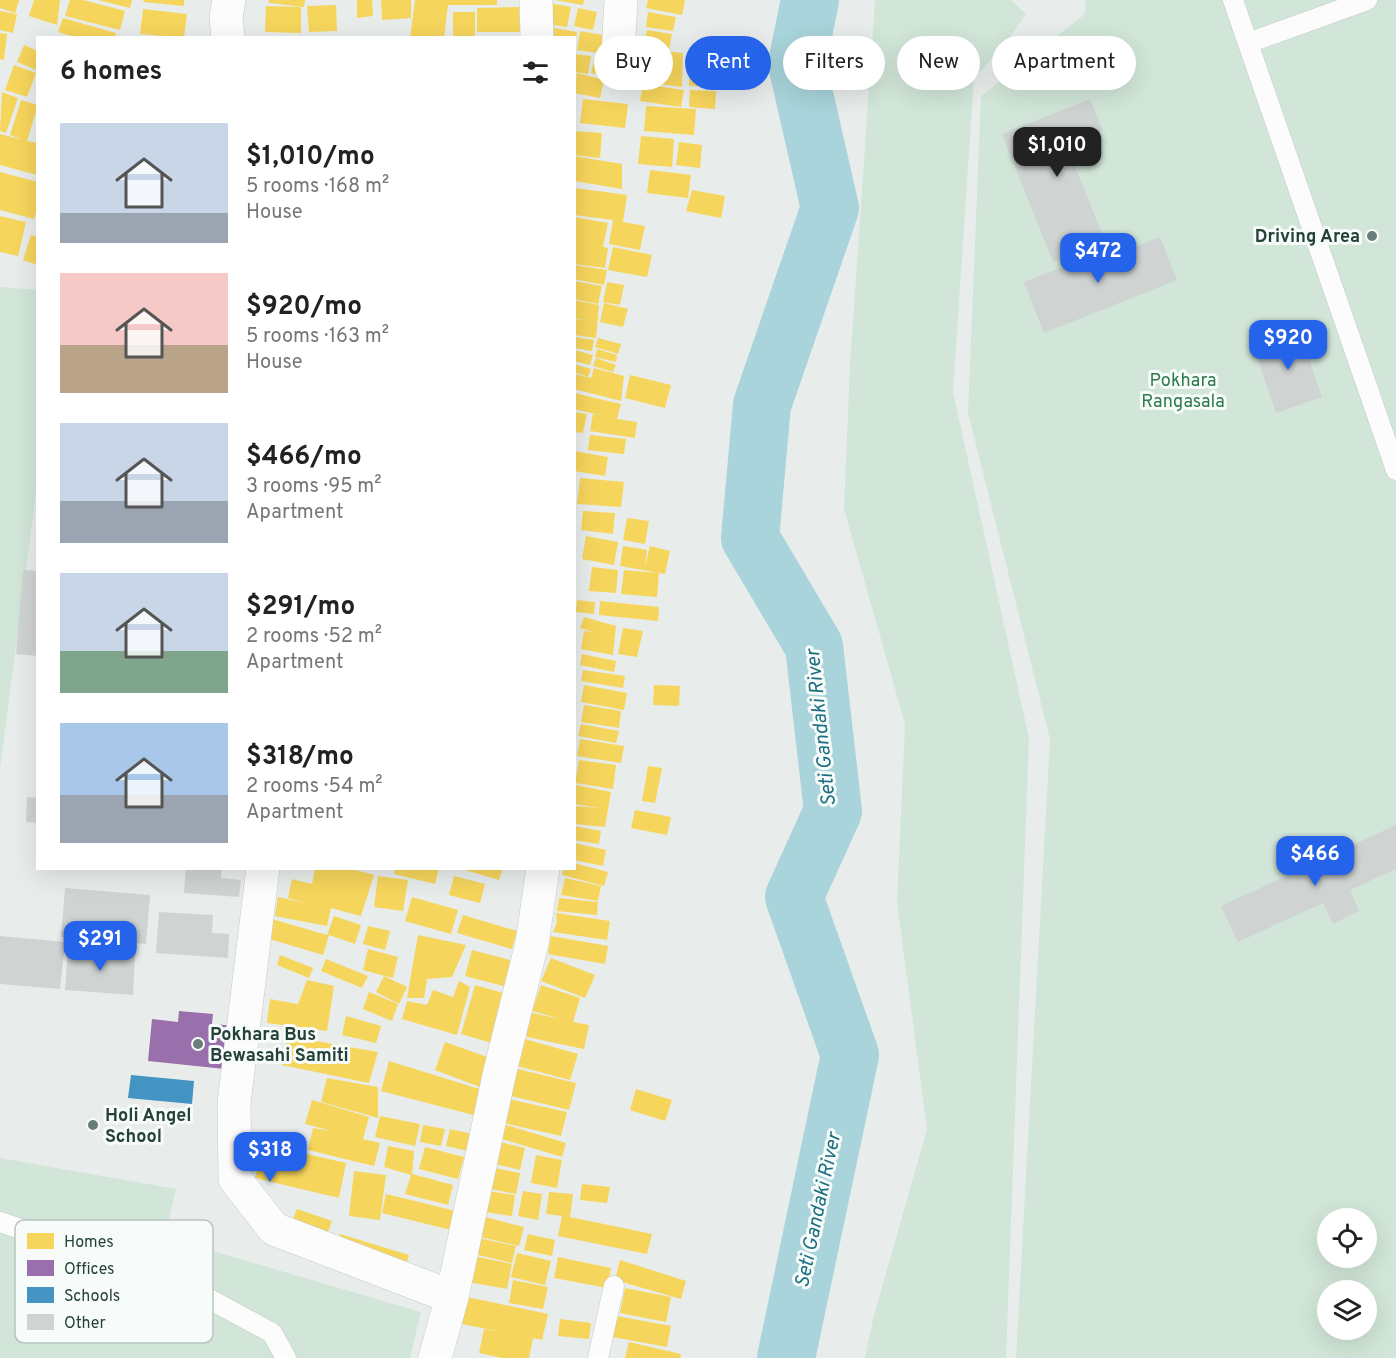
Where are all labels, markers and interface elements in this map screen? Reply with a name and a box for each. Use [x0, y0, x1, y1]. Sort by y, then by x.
chip: Buy [594, 36, 673, 90]
chip: Rent [685, 36, 771, 90]
chip: Filters [783, 36, 885, 90]
chip: New [897, 36, 980, 90]
chip: Apartment [992, 36, 1136, 90]
text: 6 homes [60, 56, 162, 89]
icon: filters [519, 56, 552, 89]
pin: $1,010 [1008, 127, 1106, 178]
text: $1,010 [1027, 133, 1087, 159]
text: $1,010/mo [246, 141, 375, 174]
icon: home [108, 147, 180, 219]
text: 5 rooms · 168 m² [246, 174, 389, 200]
text: House [246, 200, 302, 226]
place label: Driving Area [1255, 226, 1360, 249]
marker: Driving Area [1365, 229, 1379, 243]
pin: $472 [1062, 233, 1134, 284]
text: $472 [1074, 239, 1122, 265]
text: $920/mo [246, 291, 362, 324]
icon: home [108, 297, 180, 369]
pin: $920 [1252, 320, 1324, 371]
text: 5 rooms · 163 m² [246, 324, 389, 350]
text: $920 [1263, 326, 1313, 352]
text: House [246, 350, 302, 376]
park label: Pokhara Rangasala [1141, 370, 1225, 414]
text: $466/mo [246, 441, 362, 474]
icon: home [108, 447, 180, 519]
text: 3 rooms · 95 m² [246, 474, 382, 500]
text: Apartment [246, 500, 344, 526]
text: $291/mo [246, 591, 355, 624]
icon: home [108, 597, 180, 669]
text: 2 rooms · 52 m² [246, 624, 382, 650]
water label: Seti Gandaki River [801, 647, 843, 808]
text: Apartment [246, 650, 344, 676]
text: $318/mo [246, 741, 354, 774]
icon: home [108, 747, 180, 819]
text: 2 rooms · 54 m² [246, 774, 383, 800]
text: Apartment [246, 800, 344, 826]
pin: $466 [1279, 836, 1351, 887]
text: $466 [1290, 842, 1340, 868]
pin: $291 [64, 921, 136, 972]
text: $291 [78, 927, 122, 953]
place label: Pokhara Bus Bewasahi Samiti [210, 1024, 349, 1068]
marker: Pokhara Bus Bewasahi Samiti [191, 1037, 205, 1051]
place label: Holi Angel School [105, 1105, 191, 1149]
marker: Holi Angel School [86, 1118, 100, 1132]
water label: Seti Gandaki River [790, 1129, 848, 1290]
pin: $318 [234, 1132, 306, 1183]
text: $318 [248, 1138, 292, 1164]
map controls [1317, 1208, 1377, 1340]
button: locate [1317, 1208, 1377, 1268]
legend [15, 1220, 213, 1343]
text: Homes [64, 1233, 114, 1253]
text: Offices [64, 1260, 115, 1280]
button: layers [1317, 1280, 1377, 1340]
text: Schools [64, 1287, 120, 1307]
text: Other [64, 1314, 106, 1334]

